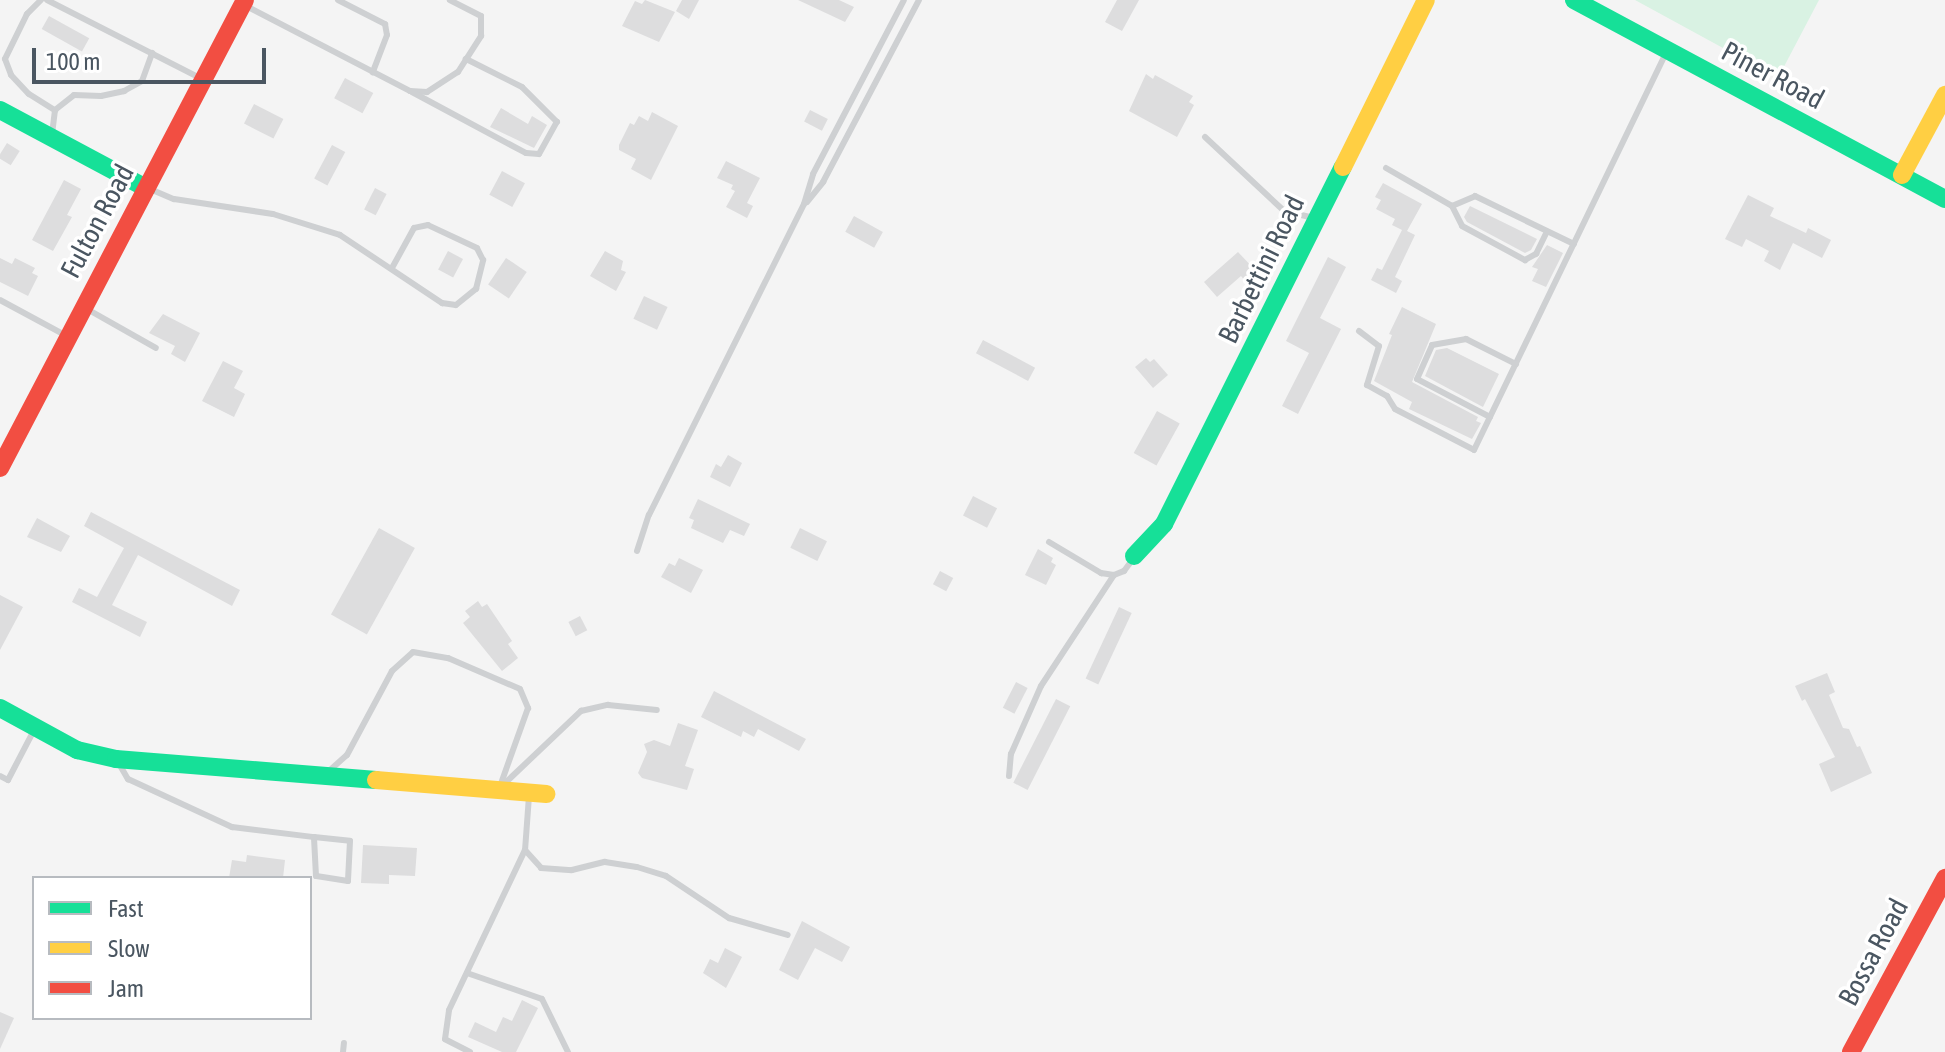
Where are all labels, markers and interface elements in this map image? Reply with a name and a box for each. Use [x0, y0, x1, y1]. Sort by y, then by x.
scale bar [36, 32, 270, 82]
street label: Piner Road [1716, 34, 1830, 116]
text: 100 m [46, 48, 100, 75]
street label: Fulton Road [53, 158, 141, 284]
street label: Barbettini Road [1211, 190, 1311, 348]
legend [32, 876, 312, 1020]
street label: Bossa Road [1831, 893, 1915, 1011]
text: Fast [108, 895, 144, 922]
text: Slow [108, 935, 150, 962]
text: Jam [108, 975, 144, 1002]

